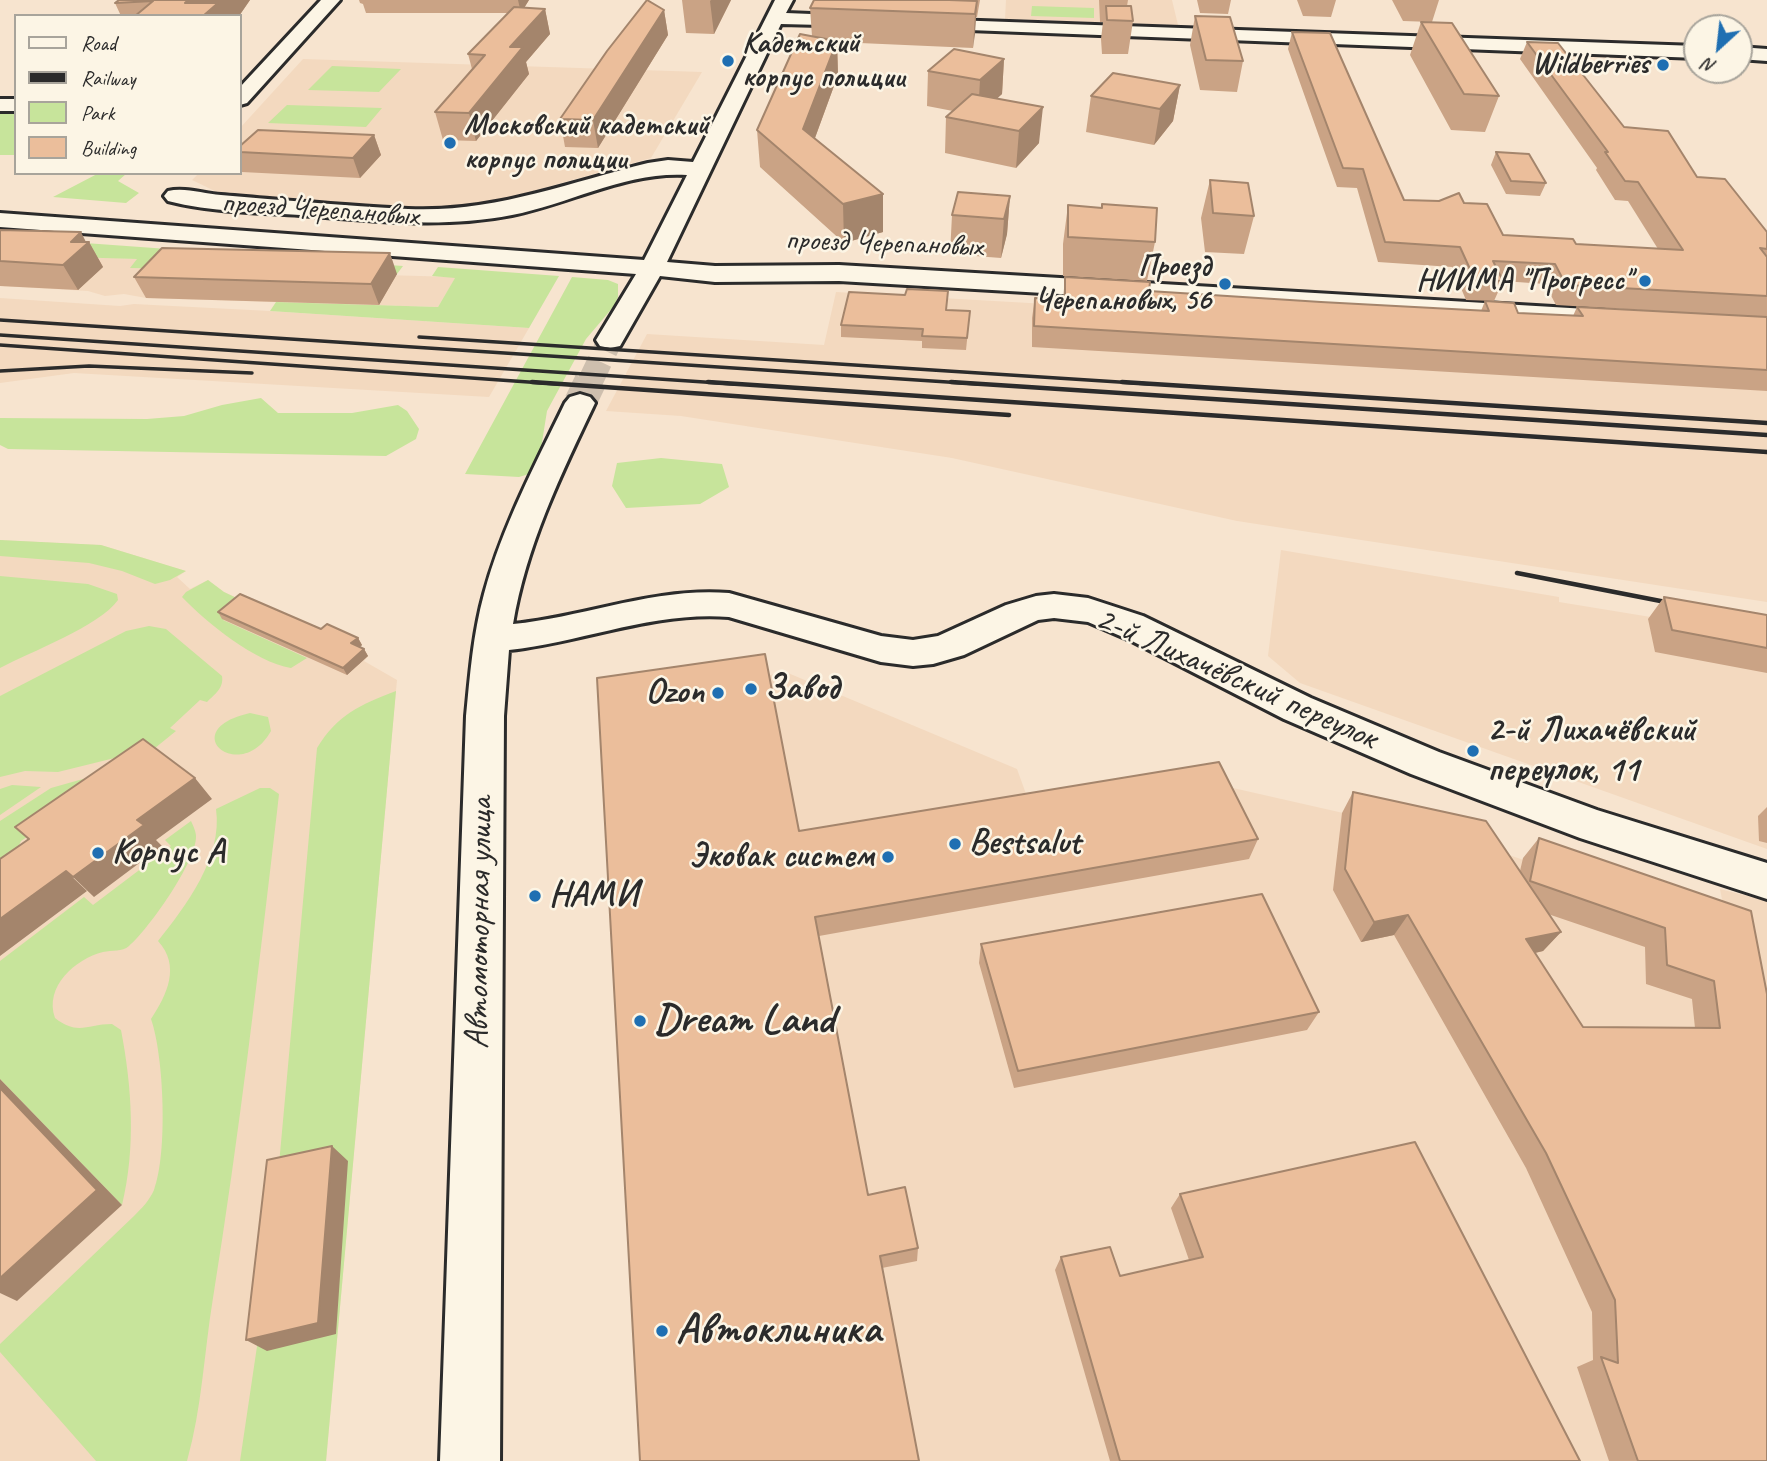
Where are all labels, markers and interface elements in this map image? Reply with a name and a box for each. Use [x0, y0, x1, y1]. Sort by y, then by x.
legend [14, 14, 242, 175]
north arrow [1683, 14, 1753, 84]
place label: Кадетский корпус полиции [742, 26, 905, 96]
text: Road [81, 30, 116, 56]
place label: Wildberries [1532, 47, 1649, 83]
marker: Кадетский корпус полиции [720, 53, 736, 69]
text: N [1699, 53, 1720, 79]
marker: Wildberries [1655, 57, 1671, 73]
text: Railway [81, 65, 135, 91]
text: Park [81, 100, 114, 126]
place label: Московский кадетский корпус полиции [464, 108, 709, 178]
text: Building [81, 135, 136, 161]
marker: Московский кадетский корпус полиции [442, 135, 458, 151]
street label: проезд Черепановых [220, 185, 420, 235]
street label: проезд Черепановых [785, 223, 983, 265]
place label: Проезд Черепановых, 56 [1034, 249, 1211, 320]
place label: НИИМА "Прогресс" [1416, 263, 1631, 299]
marker: НИИМА "Прогресс" [1637, 273, 1653, 289]
marker: Проезд Черепановых, 56 [1217, 276, 1233, 292]
street label: 2-й Лихачёвский переулок [1089, 598, 1383, 760]
place label: Завод [765, 668, 839, 710]
place label: Ozon [646, 672, 704, 714]
marker: Завод [743, 681, 759, 697]
marker: Ozon [710, 685, 726, 701]
place label: 2-й Лихачёвский переулок, 11 [1487, 710, 1696, 792]
marker: 2-й Лихачёвский переулок, 11 [1465, 743, 1481, 759]
street label: Автомоторная улица [457, 797, 503, 1049]
place label: Bestsalut [969, 823, 1080, 865]
place label: Корпус А [112, 832, 224, 874]
place label: Эковак систем [689, 836, 874, 878]
marker: Bestsalut [947, 836, 963, 852]
marker: Корпус А [90, 845, 106, 861]
marker: Эковак систем [880, 849, 896, 865]
place label: НАМИ [549, 875, 638, 917]
marker: НАМИ [527, 888, 543, 904]
place label: Dream Land [654, 996, 834, 1046]
marker: Dream Land [632, 1013, 648, 1029]
place label: Автоклиника [676, 1306, 881, 1356]
marker: Автоклиника [654, 1323, 670, 1339]

